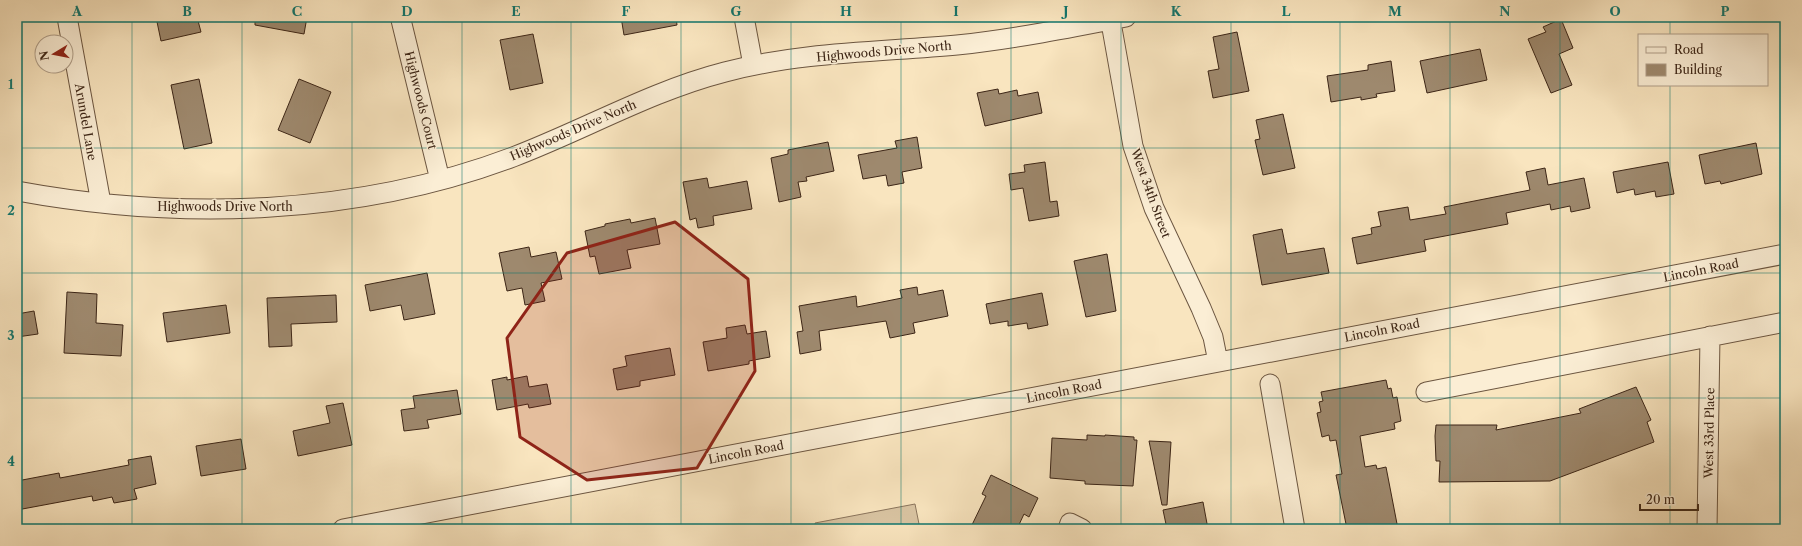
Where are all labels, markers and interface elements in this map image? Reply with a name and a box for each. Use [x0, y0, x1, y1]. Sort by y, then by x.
text: A [71, 3, 83, 19]
text: B [182, 3, 192, 19]
text: C [292, 3, 302, 19]
text: D [401, 3, 413, 19]
text: E [511, 3, 521, 19]
text: F [622, 3, 631, 19]
text: G [730, 3, 742, 19]
text: H [840, 3, 852, 19]
text: I [953, 3, 959, 19]
text: J [1061, 3, 1069, 19]
text: K [1171, 3, 1182, 19]
text: L [1282, 3, 1291, 19]
text: M [1388, 3, 1402, 19]
text: N [1499, 3, 1511, 19]
text: O [1609, 3, 1621, 19]
text: P [1721, 3, 1730, 19]
north arrow [34, 34, 74, 74]
legend [1638, 34, 1768, 86]
street label: Highwoods Drive North [816, 38, 953, 64]
text: Road [1674, 42, 1704, 57]
text: N [36, 49, 52, 62]
street label: Highwoods Court [402, 49, 441, 151]
text: Building [1674, 62, 1722, 77]
text: 1 [8, 76, 14, 92]
street label: Arundel Lane [72, 81, 100, 162]
street label: Highwoods Drive North [508, 96, 639, 163]
street label: West 34th Street [1128, 145, 1174, 240]
street label: Highwoods Drive North [157, 199, 293, 214]
text: 2 [7, 202, 15, 218]
street label: Lincoln Road [1662, 255, 1741, 285]
street label: Lincoln Road [1343, 315, 1422, 345]
text: 3 [7, 327, 15, 343]
street label: Lincoln Road [1025, 376, 1104, 406]
street label: West 33rd Place [1701, 387, 1717, 480]
street label: Lincoln Road [707, 437, 786, 467]
text: 4 [7, 453, 15, 469]
scale bar [1640, 486, 1698, 512]
text: 20 m [1646, 492, 1675, 507]

